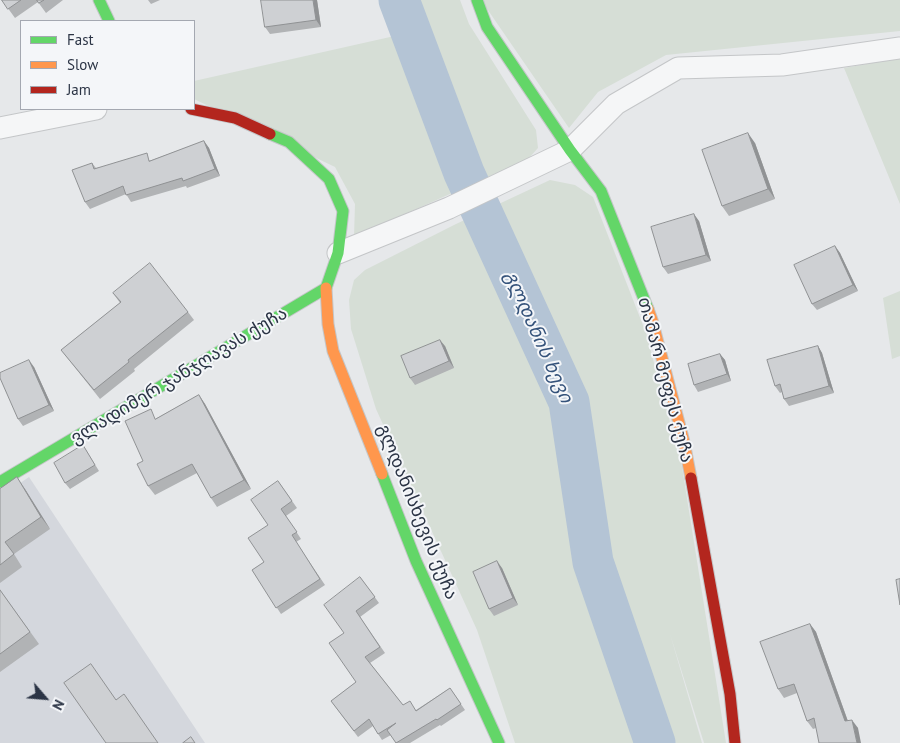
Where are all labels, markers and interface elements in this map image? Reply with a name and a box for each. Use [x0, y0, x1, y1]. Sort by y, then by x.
legend [20, 20, 195, 110]
text: Fast [67, 30, 94, 49]
text: Slow [67, 55, 98, 74]
text: Jam [67, 80, 91, 99]
water label: გლდანის ხევი [499, 268, 577, 406]
street label: თამარ მეფეს ქუჩა [633, 295, 697, 465]
street label: ვლადიმერ ჯანჯღავას ქუჩა [67, 303, 291, 449]
street label: გლდანისხევის ქუჩა [372, 421, 462, 603]
north arrow [20, 673, 70, 723]
text: N [48, 697, 68, 713]

